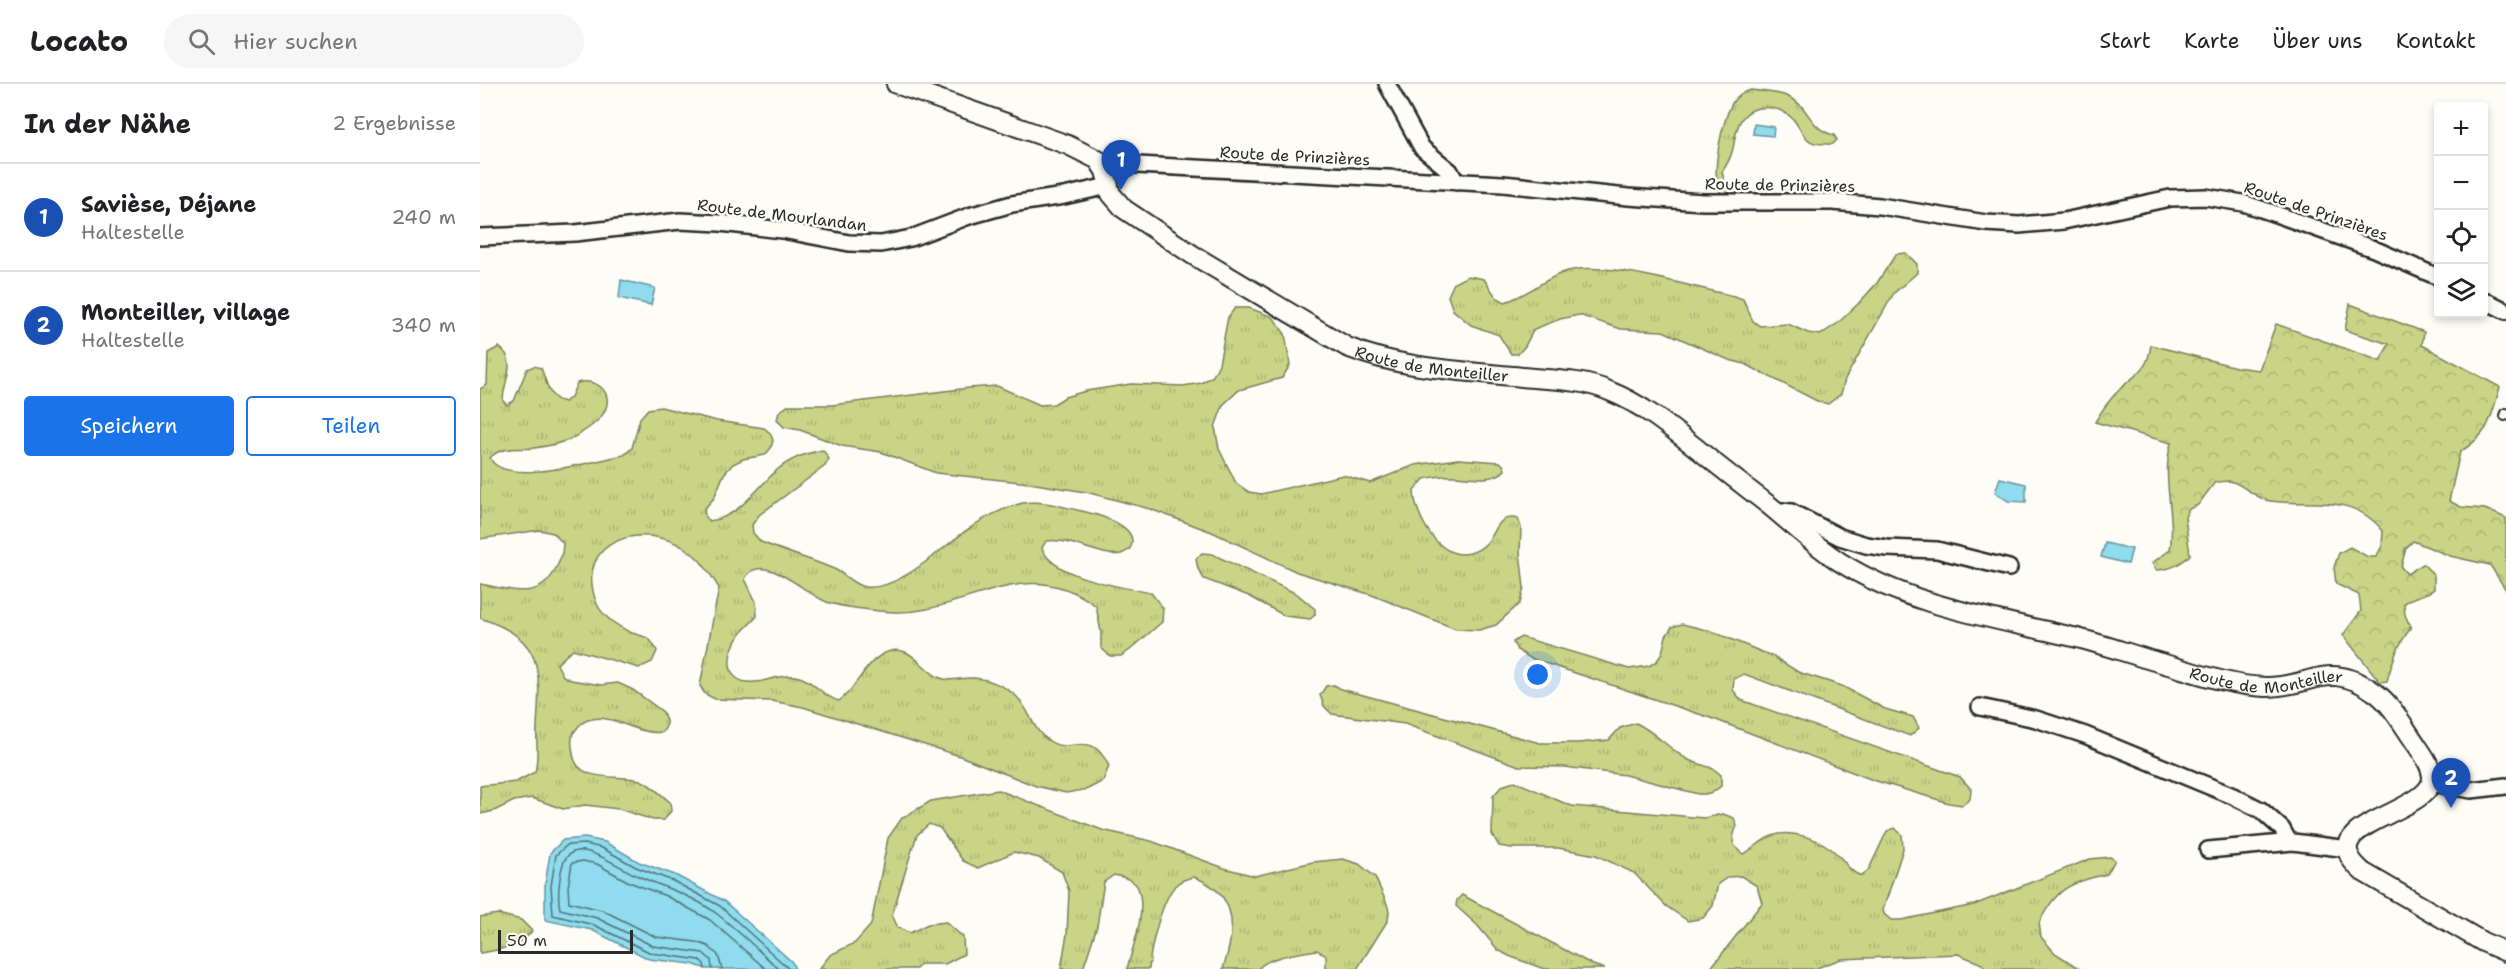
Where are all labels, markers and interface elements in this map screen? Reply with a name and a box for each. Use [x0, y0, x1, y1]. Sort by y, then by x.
search box [164, 14, 584, 68]
text: Locato [30, 22, 128, 60]
icon: search [185, 25, 218, 58]
text: Hier suchen [233, 27, 358, 56]
text: Start [2100, 27, 2151, 55]
text: Karte [2184, 27, 2240, 55]
text: Über uns [2273, 27, 2363, 55]
text: Kontakt [2396, 27, 2476, 55]
map controls [2434, 102, 2488, 318]
button: + [2434, 102, 2488, 156]
text: In der Nähe [24, 106, 191, 141]
text: 2 Ergebnisse [332, 110, 456, 136]
pin: 1 [1102, 141, 1140, 190]
street label: Route de Prinzières [1219, 142, 1371, 170]
button: − [2434, 156, 2488, 210]
street label: Route de Prinzières [1705, 173, 1856, 197]
street label: Route de Prinzières [2241, 177, 2391, 245]
text: Savièse, Déjane [81, 190, 256, 219]
street label: Route de Mourlandan [696, 194, 868, 236]
text: 1 [39, 204, 48, 230]
text: 240 m [391, 204, 456, 230]
button: locate [2434, 210, 2488, 264]
text: Haltestelle [81, 219, 185, 245]
button: layers [2434, 264, 2488, 318]
text: Monteiller, village [81, 298, 290, 327]
text: 2 [37, 312, 51, 338]
text: 340 m [391, 312, 456, 338]
text: Haltestelle [81, 327, 185, 353]
street label: Route de Monteiller [1352, 340, 1510, 386]
button: Speichern [24, 396, 234, 456]
button: Teilen [246, 396, 456, 456]
your location [1523, 660, 1552, 689]
street label: Route de Monteiller [2187, 662, 2344, 698]
pin: 2 [2432, 758, 2470, 808]
scale bar [498, 927, 633, 954]
text: 50 m [507, 930, 547, 951]

